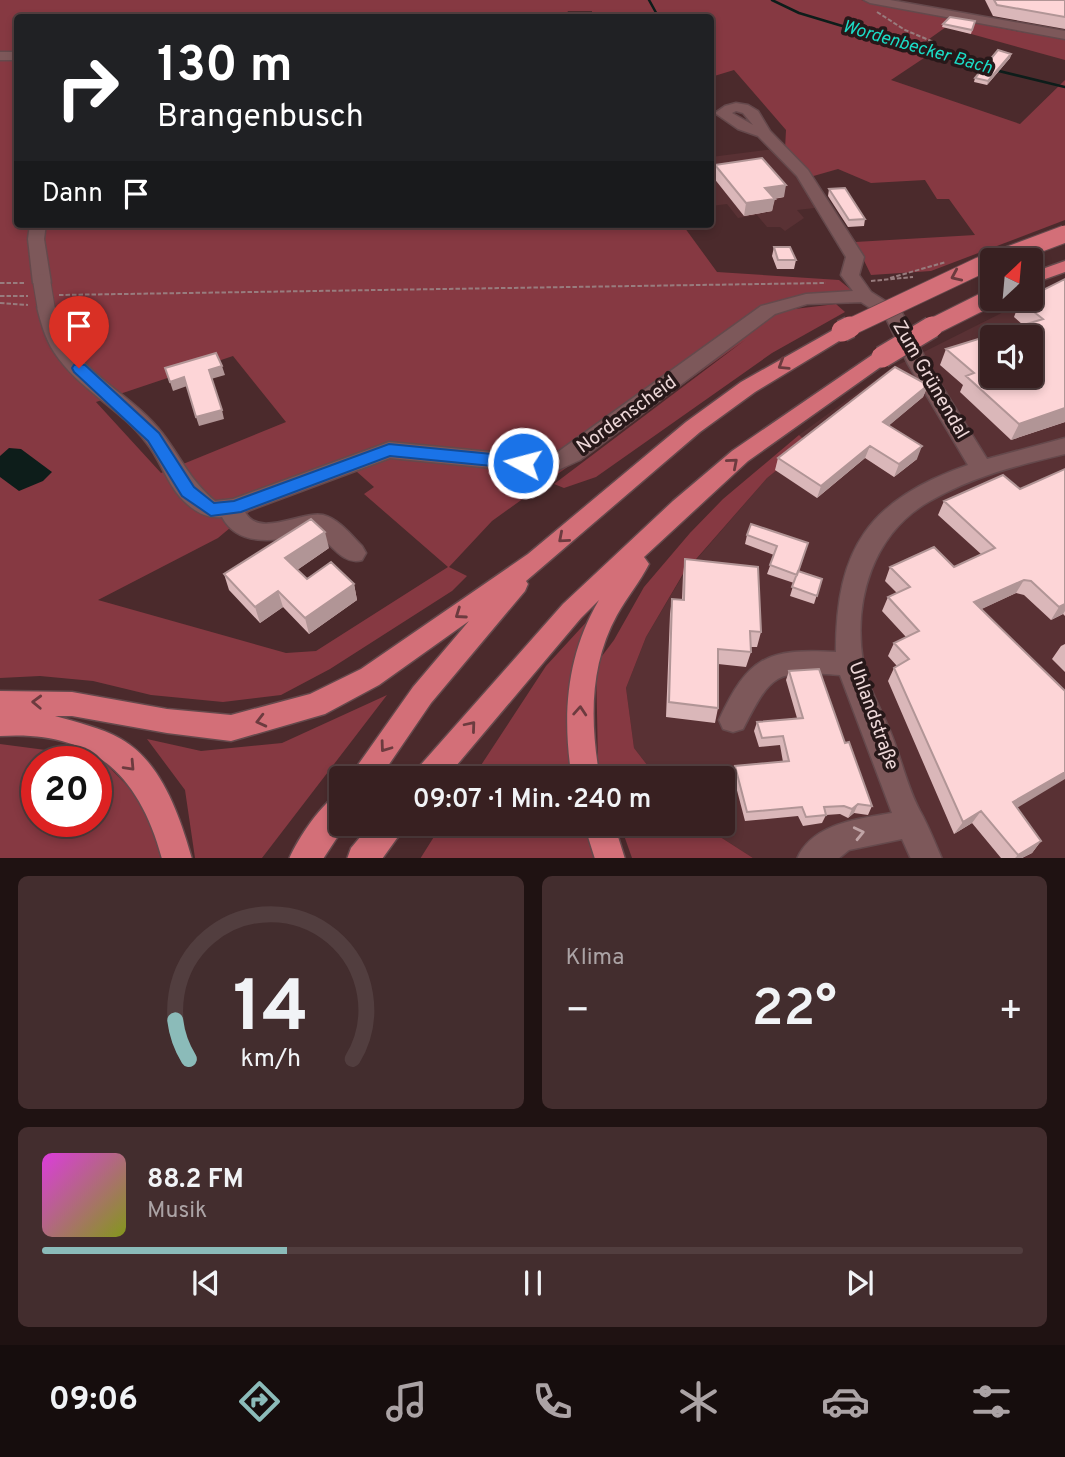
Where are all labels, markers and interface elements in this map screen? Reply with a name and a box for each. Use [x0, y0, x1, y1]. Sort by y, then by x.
water label: Wordenbecker Bach [839, 16, 995, 80]
text: 130 m [157, 37, 293, 99]
icon: right [42, 42, 133, 133]
text: Brangenbusch [157, 98, 364, 138]
icon: arrive [117, 175, 155, 213]
text: Dann [42, 178, 103, 211]
north arrow [980, 248, 1043, 312]
map controls [980, 248, 1043, 388]
one-way arrow [950, 268, 963, 282]
pin [49, 296, 109, 368]
icon: arrive [60, 307, 98, 345]
street label: Zum Grünendal [886, 316, 974, 444]
button: sound [980, 325, 1043, 388]
one-way arrow [777, 357, 790, 370]
street label: Nordenscheid [572, 371, 682, 459]
position arrow [486, 426, 560, 500]
one-way arrow [725, 459, 738, 471]
one-way arrow [558, 529, 571, 542]
one-way arrow [455, 606, 468, 618]
street label: Uhlandstraße [842, 659, 904, 773]
one-way arrow [31, 695, 42, 710]
one-way arrow [572, 705, 587, 716]
one-way arrow [255, 713, 267, 727]
one-way arrow [463, 722, 475, 735]
one-way arrow [381, 739, 393, 752]
speed limit sign: 20 [21, 746, 112, 837]
one-way arrow [122, 758, 135, 771]
text: 09:07 · 1 Min. · 240 m [413, 784, 651, 817]
one-way arrow [853, 827, 865, 841]
text: Klima [566, 944, 624, 973]
text: 14 [233, 965, 309, 1057]
text: 22° [752, 978, 837, 1044]
text: − [566, 988, 590, 1037]
text: + [998, 988, 1023, 1037]
text: km/h [240, 1043, 301, 1075]
text: 88.2 FM [147, 1164, 244, 1197]
text: Musik [147, 1197, 207, 1226]
icon: previous [187, 1264, 225, 1302]
icon: pause [514, 1264, 552, 1302]
icon: next [841, 1264, 879, 1302]
icon: directions [235, 1377, 284, 1426]
icon: music [382, 1377, 431, 1426]
icon: phone [528, 1377, 577, 1426]
icon: climate [674, 1377, 723, 1426]
icon: car [821, 1377, 870, 1426]
icon: filters [967, 1377, 1016, 1426]
text: 09:06 [49, 1381, 138, 1421]

